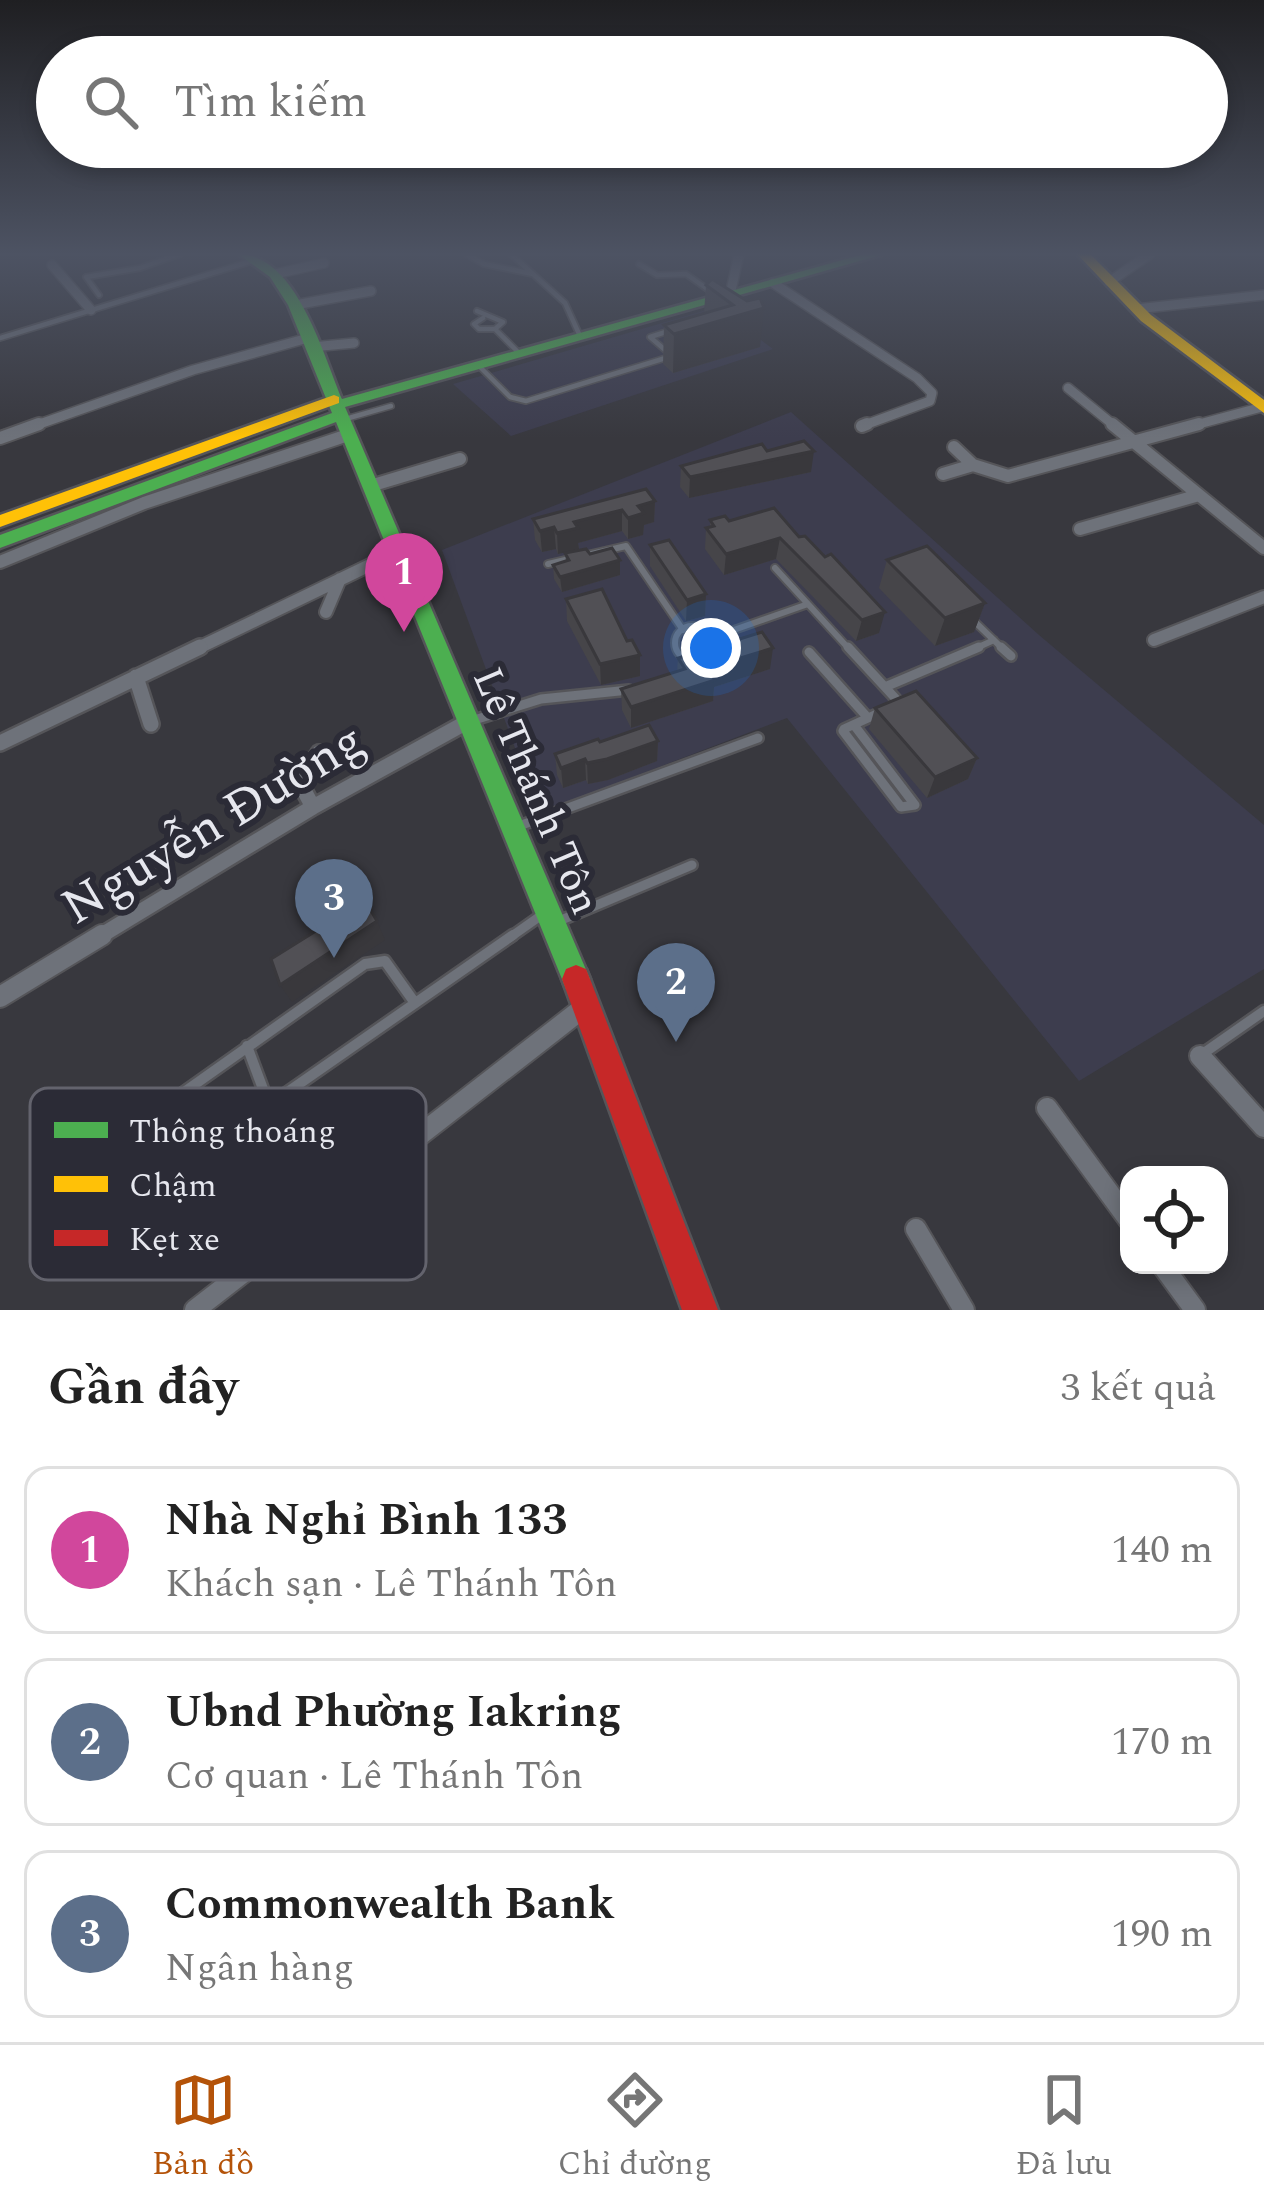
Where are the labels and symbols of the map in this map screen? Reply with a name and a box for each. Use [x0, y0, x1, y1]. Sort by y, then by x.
pin: 1 [365, 533, 443, 632]
your location [681, 618, 741, 678]
street label: Lê Thánh Tôn [455, 658, 616, 924]
street label: Nguyễn Đường [47, 703, 380, 946]
pin: 3 [295, 859, 373, 958]
pin: 2 [637, 943, 715, 1042]
legend [30, 1088, 426, 1280]
text: Thông thoáng [129, 1107, 336, 1157]
text: Chậm [129, 1161, 217, 1211]
text: Kẹt xe [129, 1215, 220, 1265]

